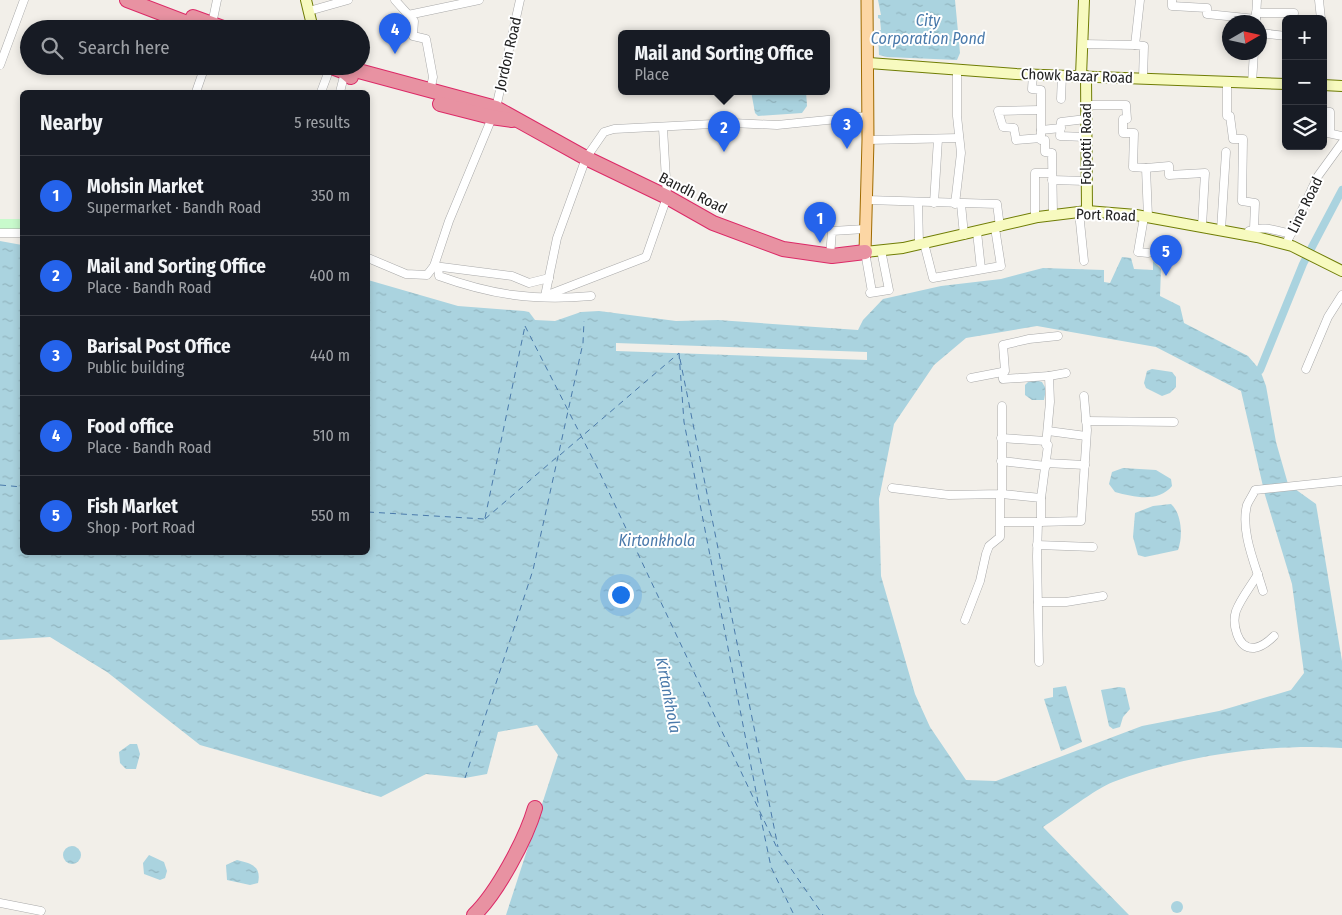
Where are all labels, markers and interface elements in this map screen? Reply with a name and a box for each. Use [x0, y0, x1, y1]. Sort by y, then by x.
water label: City Corporation Pond [871, 11, 986, 48]
pin: 4 [379, 13, 411, 54]
street label: Jordon Road [491, 15, 525, 93]
north arrow [1222, 15, 1267, 60]
map controls [1282, 15, 1327, 150]
button: + [1282, 15, 1327, 60]
search box [20, 20, 370, 75]
popup [618, 30, 830, 95]
icon: search [38, 34, 66, 62]
text: Search here [78, 36, 170, 59]
text: Mail and Sorting Office [635, 42, 813, 65]
button: − [1282, 60, 1327, 105]
text: Place [635, 65, 669, 84]
street label: Chowk Bazar Road [1021, 65, 1133, 87]
street label: Folpotti Road [1077, 103, 1095, 185]
button: layers [1282, 105, 1327, 150]
pin: 3 [831, 108, 863, 149]
text: Nearby [40, 110, 102, 136]
pin: 2 [708, 111, 740, 152]
text: 5 results [294, 113, 350, 132]
street label: Bandh Road [656, 168, 730, 218]
street label: Line Road [1284, 174, 1326, 236]
text: Mohsin Market [87, 175, 204, 198]
text: 1 [53, 186, 59, 205]
text: 350 m [311, 186, 350, 205]
text: Supermarket · Bandh Road [87, 198, 261, 217]
pin: 1 [804, 202, 836, 243]
street label: Port Road [1076, 205, 1136, 225]
pin: 5 [1150, 235, 1182, 276]
text: Mail and Sorting Office [87, 255, 266, 278]
text: 2 [52, 266, 60, 285]
text: 400 m [310, 266, 350, 285]
text: Place · Bandh Road [87, 278, 212, 297]
text: Barisal Post Office [87, 335, 231, 358]
text: 3 [52, 346, 60, 365]
text: 440 m [310, 346, 350, 365]
text: Public building [87, 358, 184, 377]
text: Food office [87, 415, 174, 438]
text: 4 [52, 426, 60, 445]
text: 510 m [313, 426, 350, 445]
text: Place · Bandh Road [87, 438, 212, 457]
text: Fish Market [87, 495, 178, 518]
text: 5 [52, 506, 60, 525]
text: 550 m [311, 506, 350, 525]
text: Shop · Port Road [87, 518, 195, 537]
water label: Kirtonkhola [619, 531, 695, 550]
your location [608, 582, 634, 608]
water label: Kirtankhola [652, 656, 685, 735]

